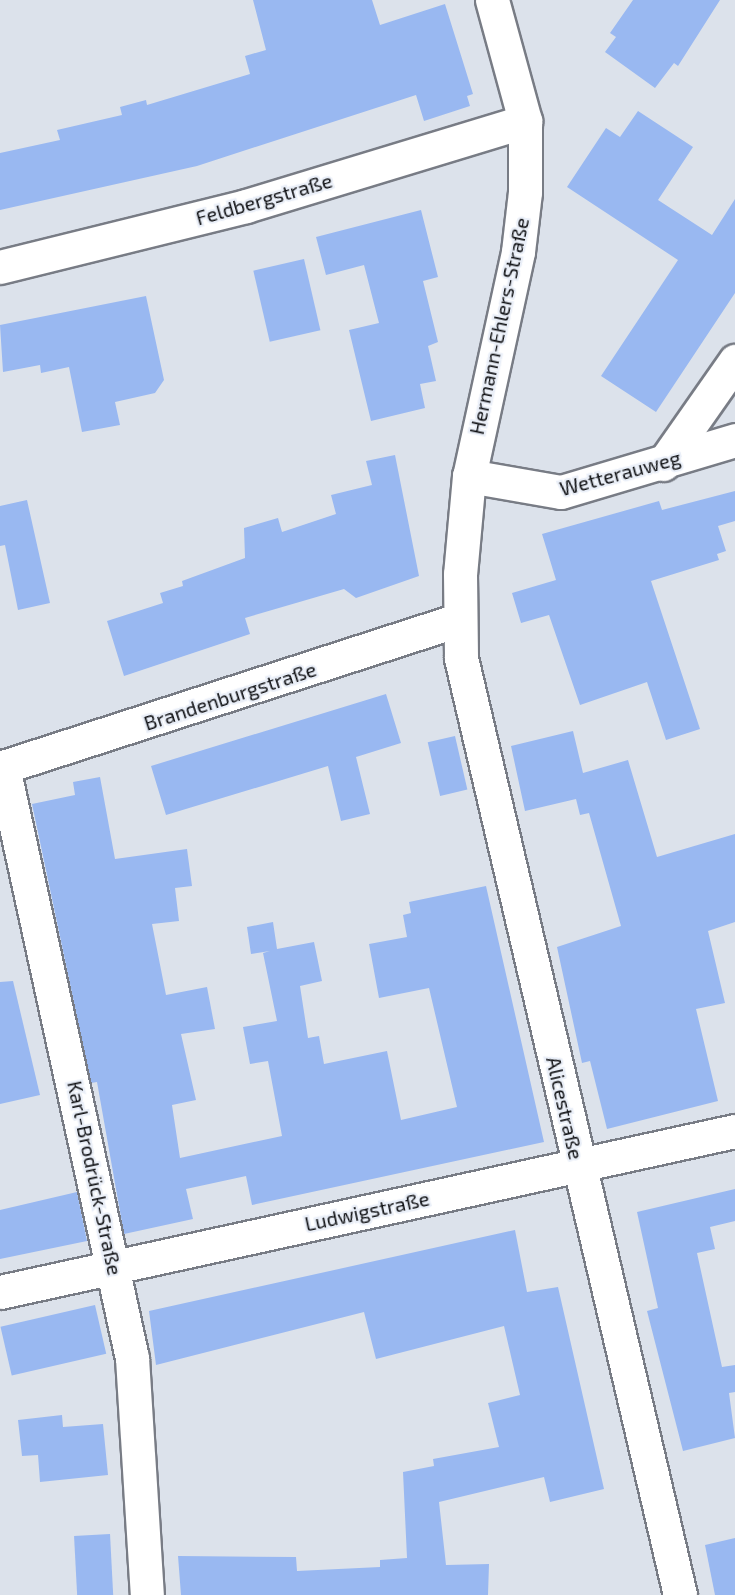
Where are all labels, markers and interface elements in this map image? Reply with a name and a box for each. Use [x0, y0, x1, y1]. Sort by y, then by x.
street label: Feldbergstraße [193, 168, 335, 230]
street label: Hermann-Ehlers-Straße [464, 215, 534, 437]
street label: Wetterauweg [557, 445, 683, 501]
street label: Brandenburgstraße [141, 657, 319, 735]
street label: Alicestraße [542, 1054, 588, 1162]
street label: Karl-Brodrück-Straße [63, 1079, 127, 1277]
street label: Ludwigstraße [303, 1186, 431, 1236]

